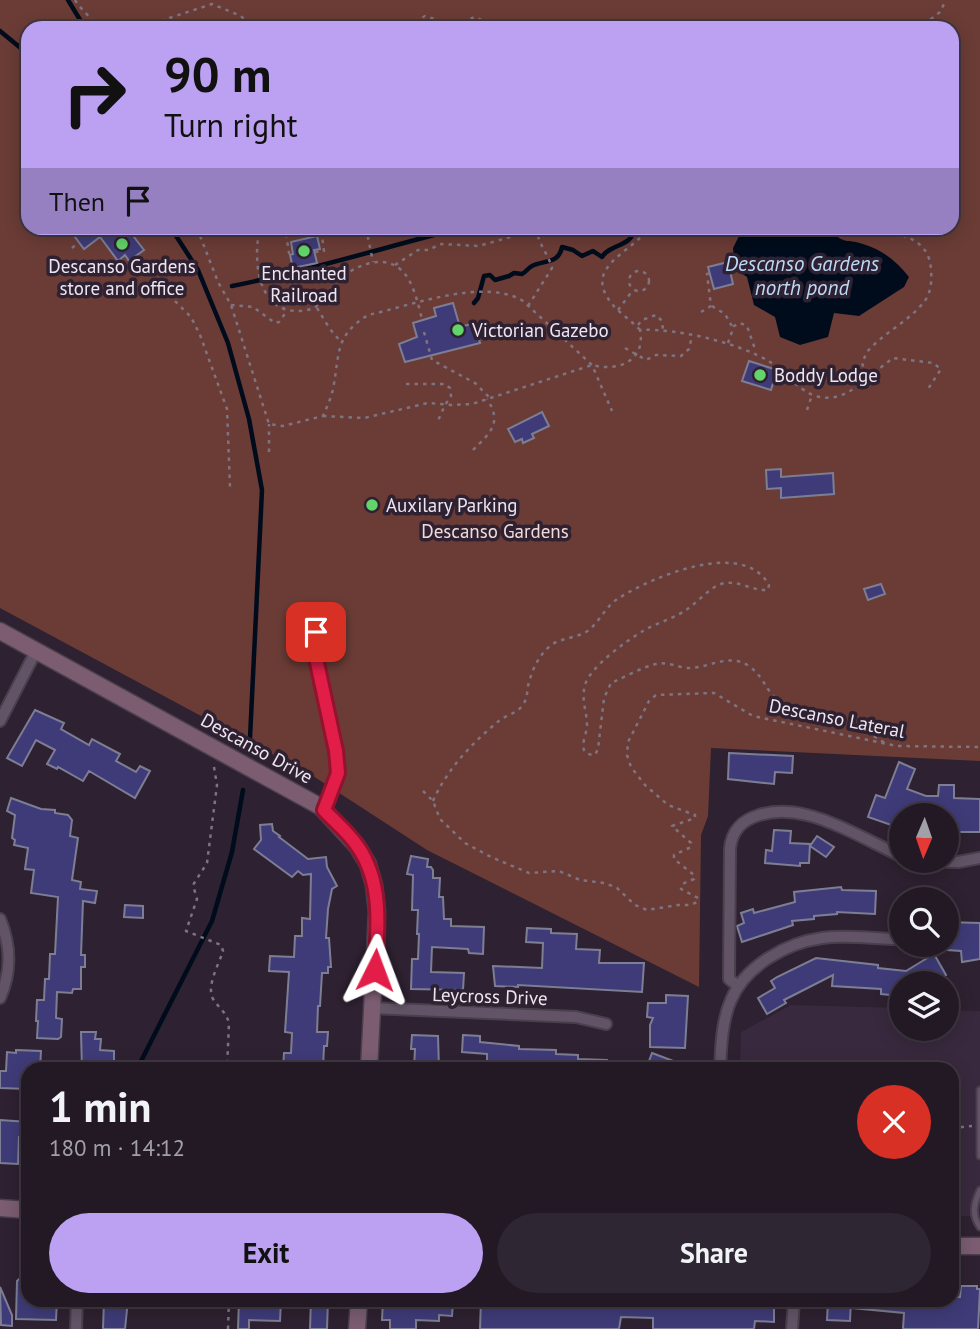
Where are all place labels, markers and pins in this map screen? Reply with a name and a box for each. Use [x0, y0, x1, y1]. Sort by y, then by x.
marker: Descanso Gardens store and office [114, 236, 130, 252]
marker: Enchanted Railroad [296, 243, 312, 259]
place label: Descanso Gardens store and office [48, 254, 196, 300]
place label: Enchanted Railroad [261, 261, 347, 307]
place label: Victorian Gazebo [471, 318, 609, 342]
marker: Victorian Gazebo [450, 322, 466, 338]
place label: Boddy Lodge [774, 363, 878, 387]
marker: Boddy Lodge [752, 367, 768, 383]
place label: Auxilary Parking [386, 493, 518, 517]
marker: Auxilary Parking [364, 497, 380, 513]
pin [286, 602, 346, 662]

